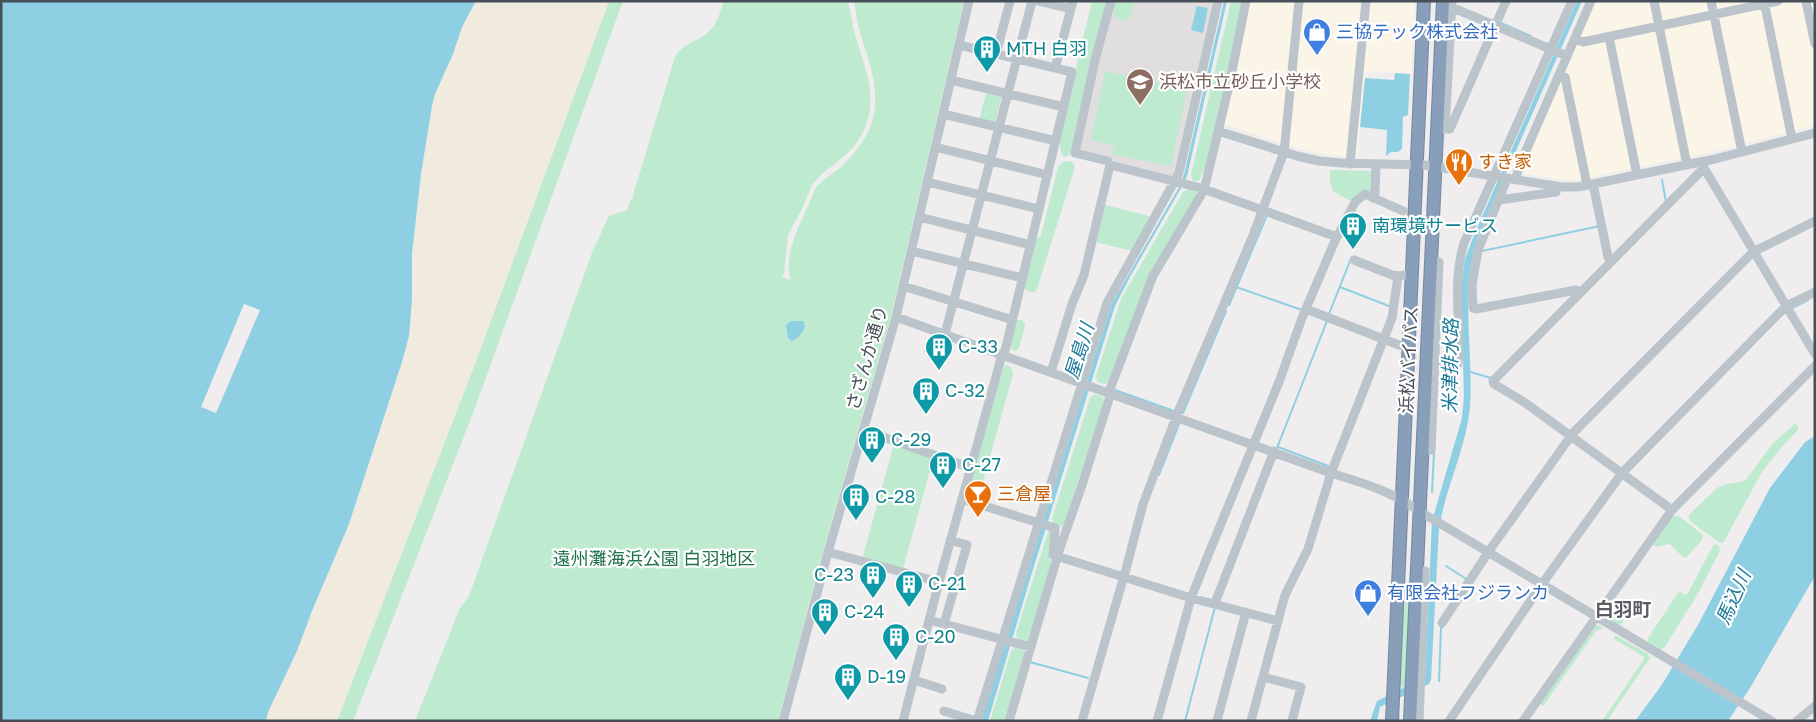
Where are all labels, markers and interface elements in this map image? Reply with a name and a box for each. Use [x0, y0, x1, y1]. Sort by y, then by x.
shop icon: 三協テック株式会社 [1302, 17, 1332, 56]
place label: 三協テック株式会社 [1336, 20, 1498, 42]
building icon: MTH 白羽 [972, 34, 1002, 73]
place label: MTH 白羽 [1006, 37, 1087, 59]
school or university icon: 浜松市立砂丘小学校 [1125, 67, 1155, 106]
place label: 浜松市立砂丘小学校 [1159, 70, 1321, 92]
restaurant icon: すき家 [1444, 147, 1474, 186]
place label: すき家 [1478, 150, 1532, 172]
building icon: 南環境サービス [1338, 211, 1368, 250]
place label: 南環境サービス [1372, 214, 1498, 236]
street label: さざんか通り [841, 303, 891, 413]
street label: 浜松バイパス [1394, 306, 1422, 414]
water label: 米津排水路 [1437, 316, 1462, 414]
water label: 屋島川 [1059, 318, 1098, 381]
building icon: C-33 [924, 332, 954, 371]
place label: C-33 [958, 335, 998, 357]
building icon: C-32 [911, 376, 941, 415]
place label: C-32 [945, 379, 985, 401]
building icon: C-29 [857, 425, 887, 464]
place label: C-29 [891, 428, 931, 450]
building icon: C-27 [928, 450, 958, 489]
place label: C-27 [962, 453, 1001, 475]
bar icon: 三倉屋 [963, 479, 993, 518]
building icon: C-28 [841, 482, 871, 521]
place label: 三倉屋 [997, 482, 1051, 504]
place label: C-28 [875, 485, 916, 507]
park label: 遠州灘海浜公園 白羽地区 [553, 547, 755, 569]
building icon: C-23 [858, 560, 888, 599]
place label: C-23 [814, 563, 854, 585]
water label: 馬込川 [1710, 564, 1755, 628]
building icon: C-21 [894, 569, 924, 608]
place label: C-21 [928, 572, 967, 594]
shop icon: 有限会社フジランカ [1353, 578, 1383, 617]
place label: 有限会社フジランカ [1387, 581, 1549, 603]
building icon: C-24 [810, 597, 840, 636]
district label: 白羽町 [1594, 597, 1652, 620]
place label: C-24 [844, 600, 885, 622]
building icon: C-20 [881, 622, 911, 661]
place label: C-20 [915, 625, 956, 647]
building icon: D-19 [833, 662, 863, 701]
place label: D-19 [867, 665, 906, 687]

